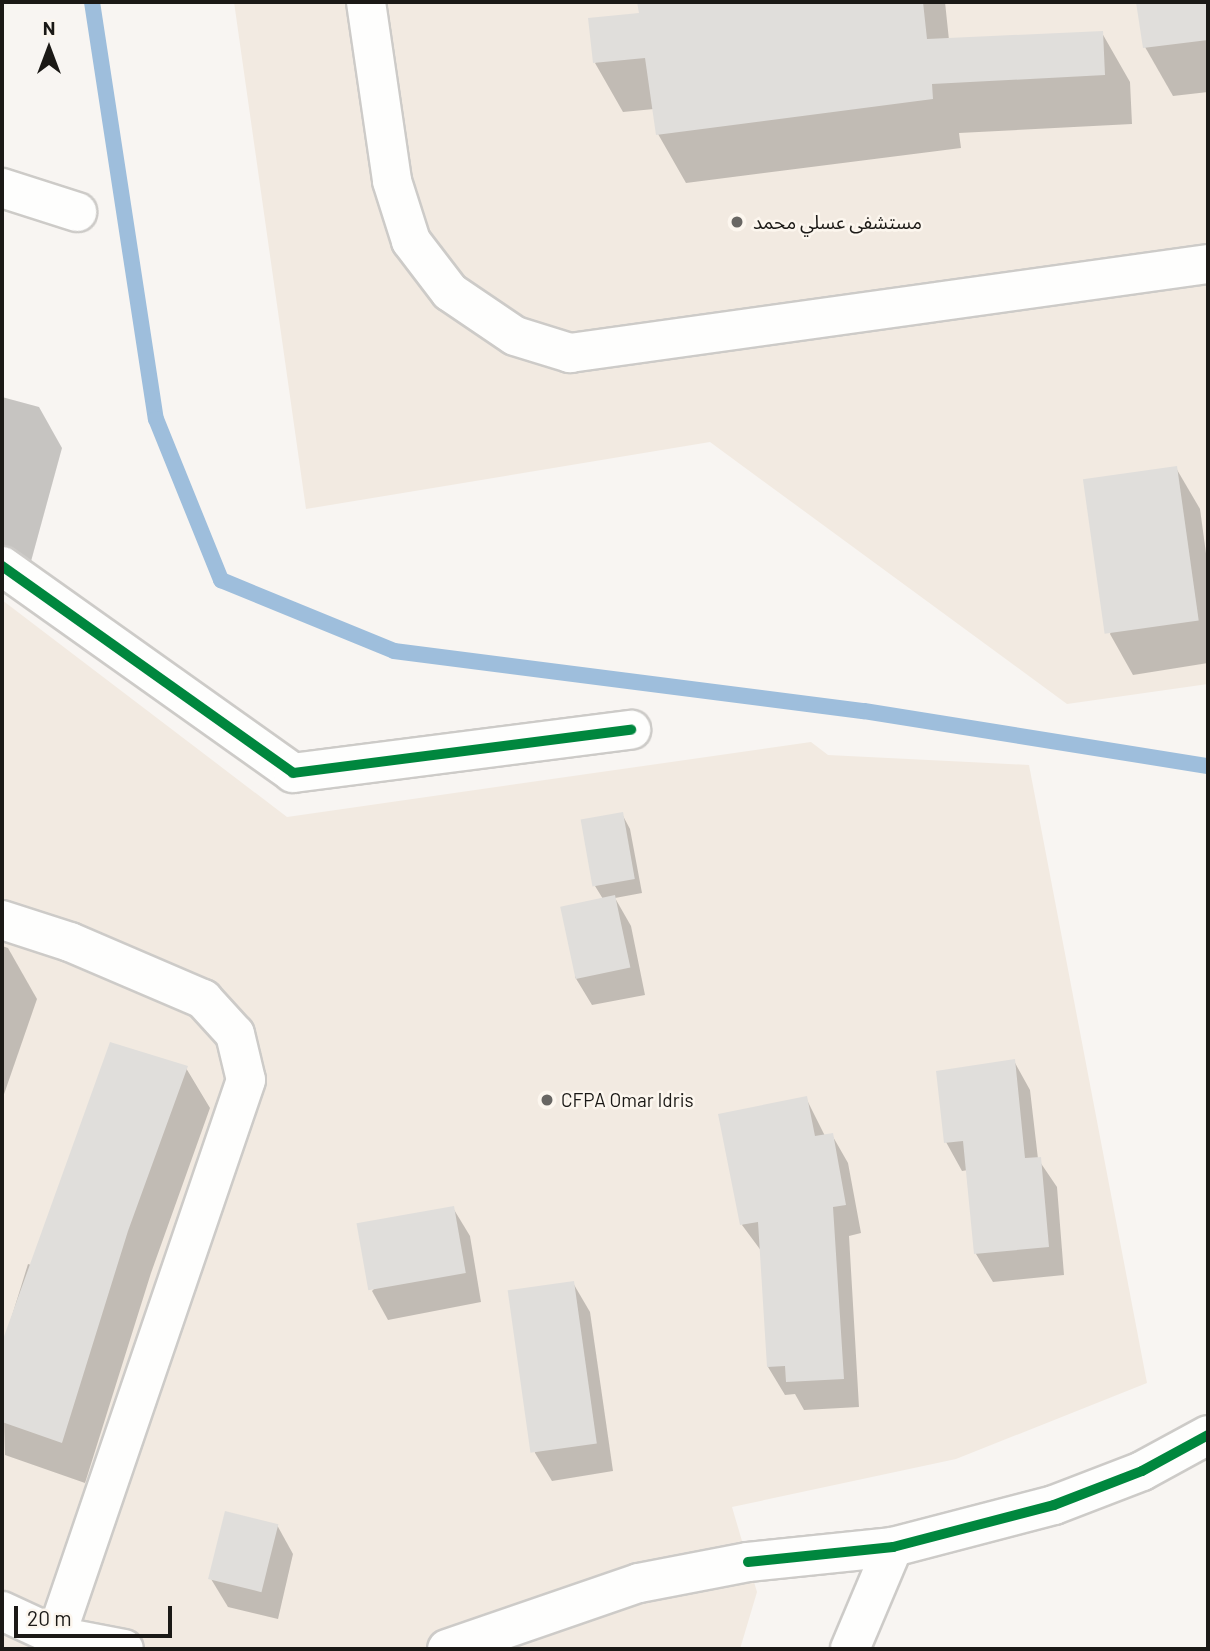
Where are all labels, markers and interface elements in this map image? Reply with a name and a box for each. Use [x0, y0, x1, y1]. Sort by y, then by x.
north arrow [14, 14, 84, 84]
text: N [43, 16, 55, 39]
place label: مستشفى عسلي محمد [753, 211, 922, 233]
marker: مستشفى عسلي محمد [727, 212, 747, 232]
place label: CFPA Omar Idris [561, 1089, 694, 1111]
marker: CFPA Omar Idris [539, 1092, 555, 1108]
scale bar [18, 1592, 175, 1636]
text: 20 m [27, 1605, 72, 1630]

